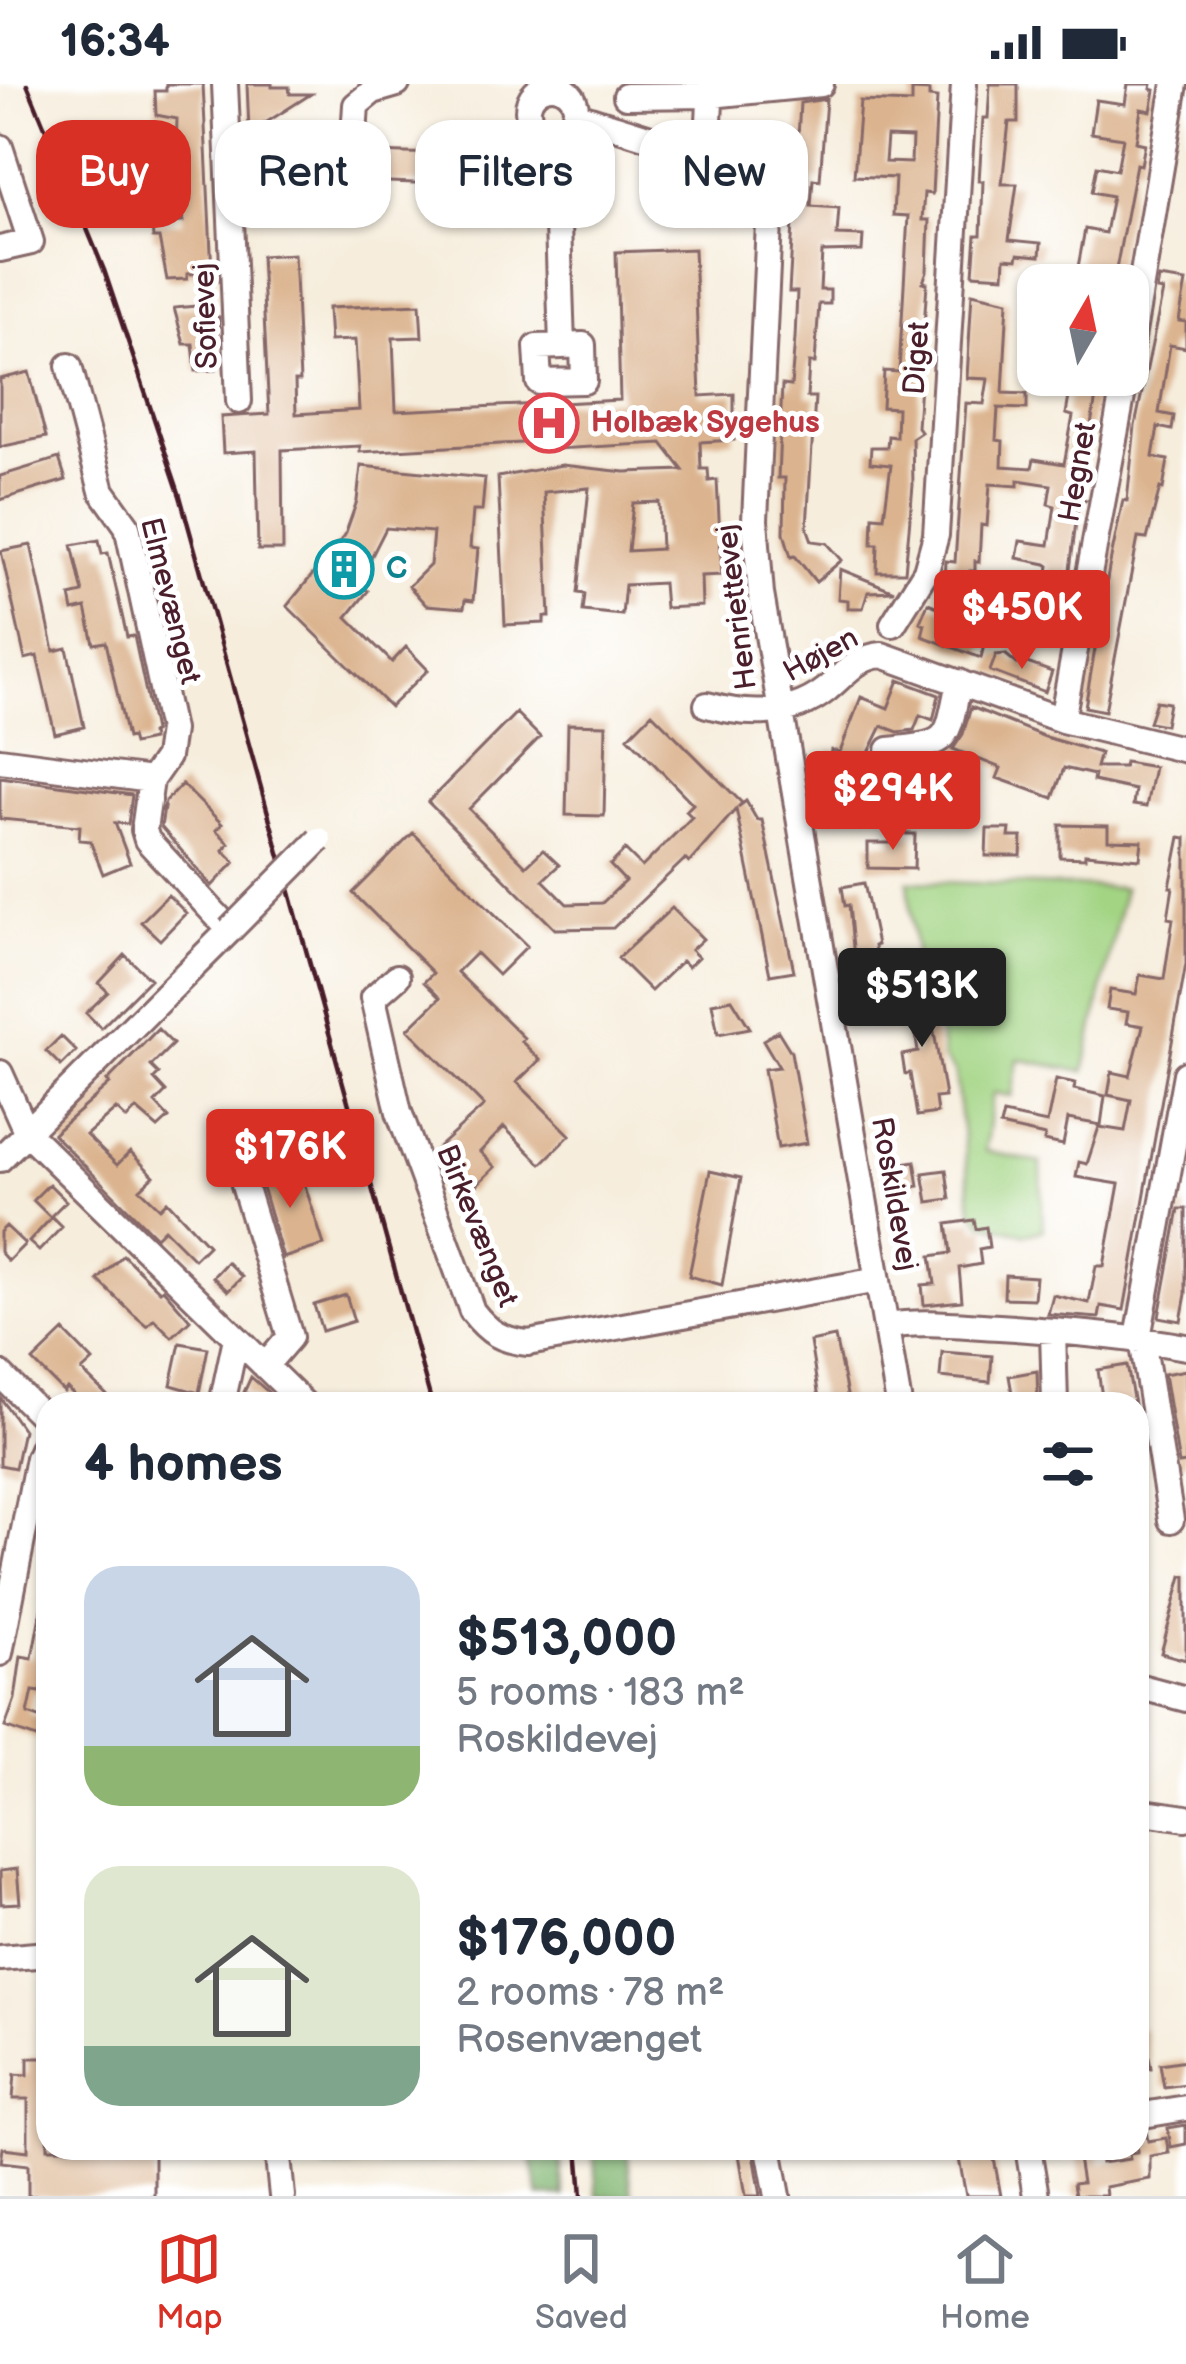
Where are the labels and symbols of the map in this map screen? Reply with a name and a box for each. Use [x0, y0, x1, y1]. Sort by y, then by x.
street label: Sofievej [186, 262, 226, 370]
north arrow [1017, 264, 1149, 396]
street label: Diget [896, 320, 938, 396]
hospital icon: Holbæk Sygehus [518, 392, 580, 454]
place label: Holbæk Sygehus [591, 405, 820, 441]
street label: Hegnet [1052, 419, 1104, 525]
street label: Elmevænget [132, 514, 208, 688]
street label: Henriettevej [709, 522, 765, 692]
building icon: C [313, 538, 375, 600]
place label: C [386, 551, 407, 587]
pin: $450K [938, 570, 1106, 672]
street label: Højen [777, 620, 865, 690]
pin: $294K [809, 751, 977, 853]
pin: $513K [838, 948, 1006, 1050]
pin: $176K [206, 1109, 374, 1211]
street label: Roskildevej [863, 1114, 925, 1274]
street label: Birkevænget [428, 1140, 526, 1312]

